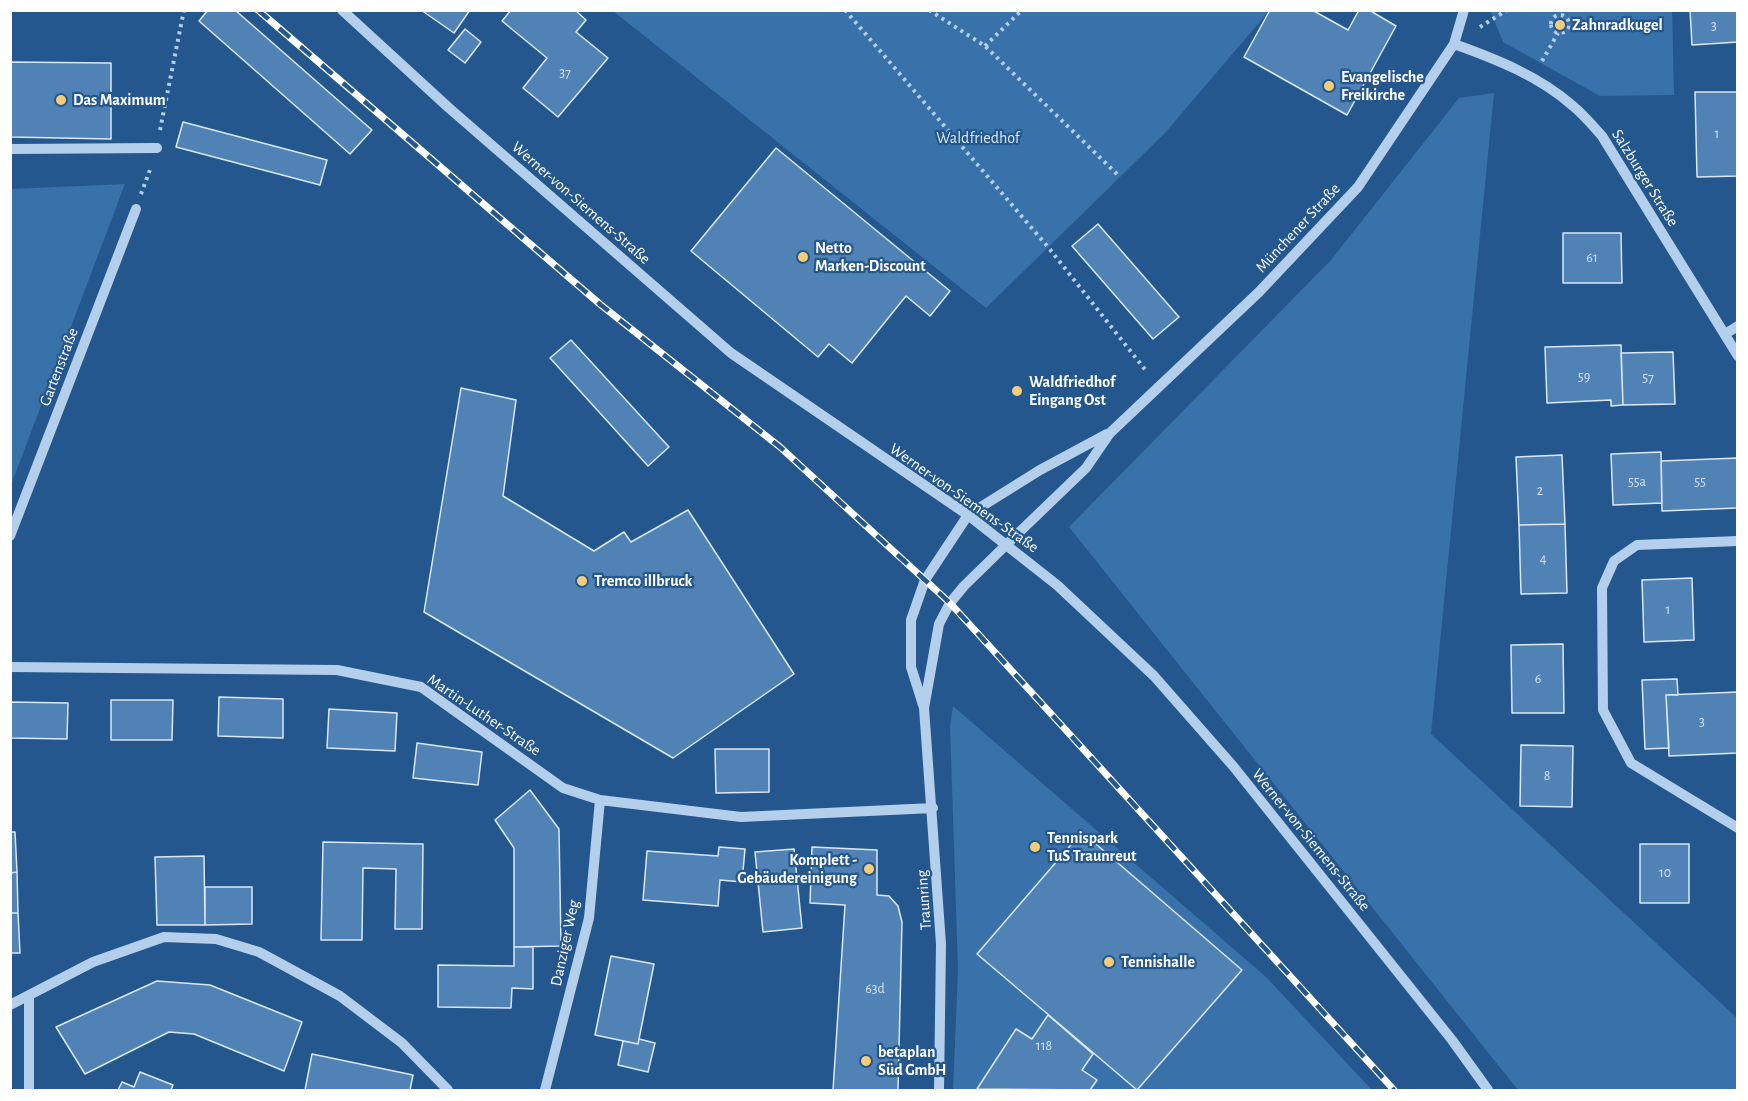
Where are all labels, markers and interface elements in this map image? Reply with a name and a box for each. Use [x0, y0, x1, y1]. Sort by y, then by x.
place label: Zahnradkugel [1572, 15, 1663, 35]
marker: Zahnradkugel [1553, 18, 1567, 32]
house number: 3 [1711, 18, 1717, 34]
house number: 37 [559, 65, 571, 81]
place label: Evangelische Freikirche [1341, 67, 1424, 105]
marker: Evangelische Freikirche [1322, 79, 1336, 93]
place label: Das Maximum [73, 90, 166, 110]
marker: Das Maximum [54, 93, 68, 107]
street label: Salzburger Straße [1607, 126, 1683, 230]
house number: 1 [1715, 126, 1719, 142]
park label: Waldfriedhof [936, 128, 1020, 148]
street label: Werner-von-Siemens-Straße [508, 138, 654, 268]
street label: Münchener Straße [1252, 179, 1344, 277]
place label: Netto Marken-Discount [815, 238, 926, 276]
marker: Netto Marken-Discount [796, 250, 810, 264]
house number: 61 [1586, 250, 1598, 266]
street label: Gartenstraße [35, 325, 83, 409]
house number: 59 [1578, 369, 1590, 385]
house number: 57 [1642, 370, 1654, 386]
place label: Waldfriedhof Eingang Ost [1029, 372, 1115, 410]
marker: Waldfriedhof Eingang Ost [1010, 384, 1024, 398]
street label: Werner-von-Siemens-Straße [886, 439, 1042, 557]
house number: 55a [1628, 474, 1646, 490]
house number: 55 [1694, 474, 1706, 490]
house number: 2 [1537, 483, 1543, 499]
house number: 4 [1540, 551, 1546, 567]
place label: Tremco illbruck [594, 571, 693, 591]
marker: Tremco illbruck [575, 574, 589, 588]
house number: 1 [1666, 602, 1670, 618]
street label: Martin-Luther-Straße [424, 670, 544, 760]
house number: 6 [1535, 671, 1541, 687]
house number: 3 [1699, 714, 1705, 730]
street label: Werner-von-Siemens-Straße [1248, 765, 1374, 915]
house number: 8 [1544, 768, 1550, 784]
place label: Tennispark TuS Traunreut [1047, 828, 1136, 866]
marker: Tennispark TuS Traunreut [1028, 840, 1042, 854]
place label: Komplett - Gebäudereinigung [737, 850, 857, 888]
marker: Komplett - Gebäudereinigung [862, 862, 876, 876]
house number: 10 [1659, 865, 1671, 881]
street label: Traunring [912, 869, 936, 931]
street label: Danziger Weg [546, 898, 584, 988]
place label: Tennishalle [1121, 952, 1195, 972]
marker: Tennishalle [1102, 955, 1116, 969]
house number: 63d [865, 981, 885, 997]
house number: 118 [1036, 1038, 1052, 1054]
place label: betaplan Süd GmbH [878, 1042, 946, 1080]
marker: betaplan Süd GmbH [859, 1054, 873, 1068]

